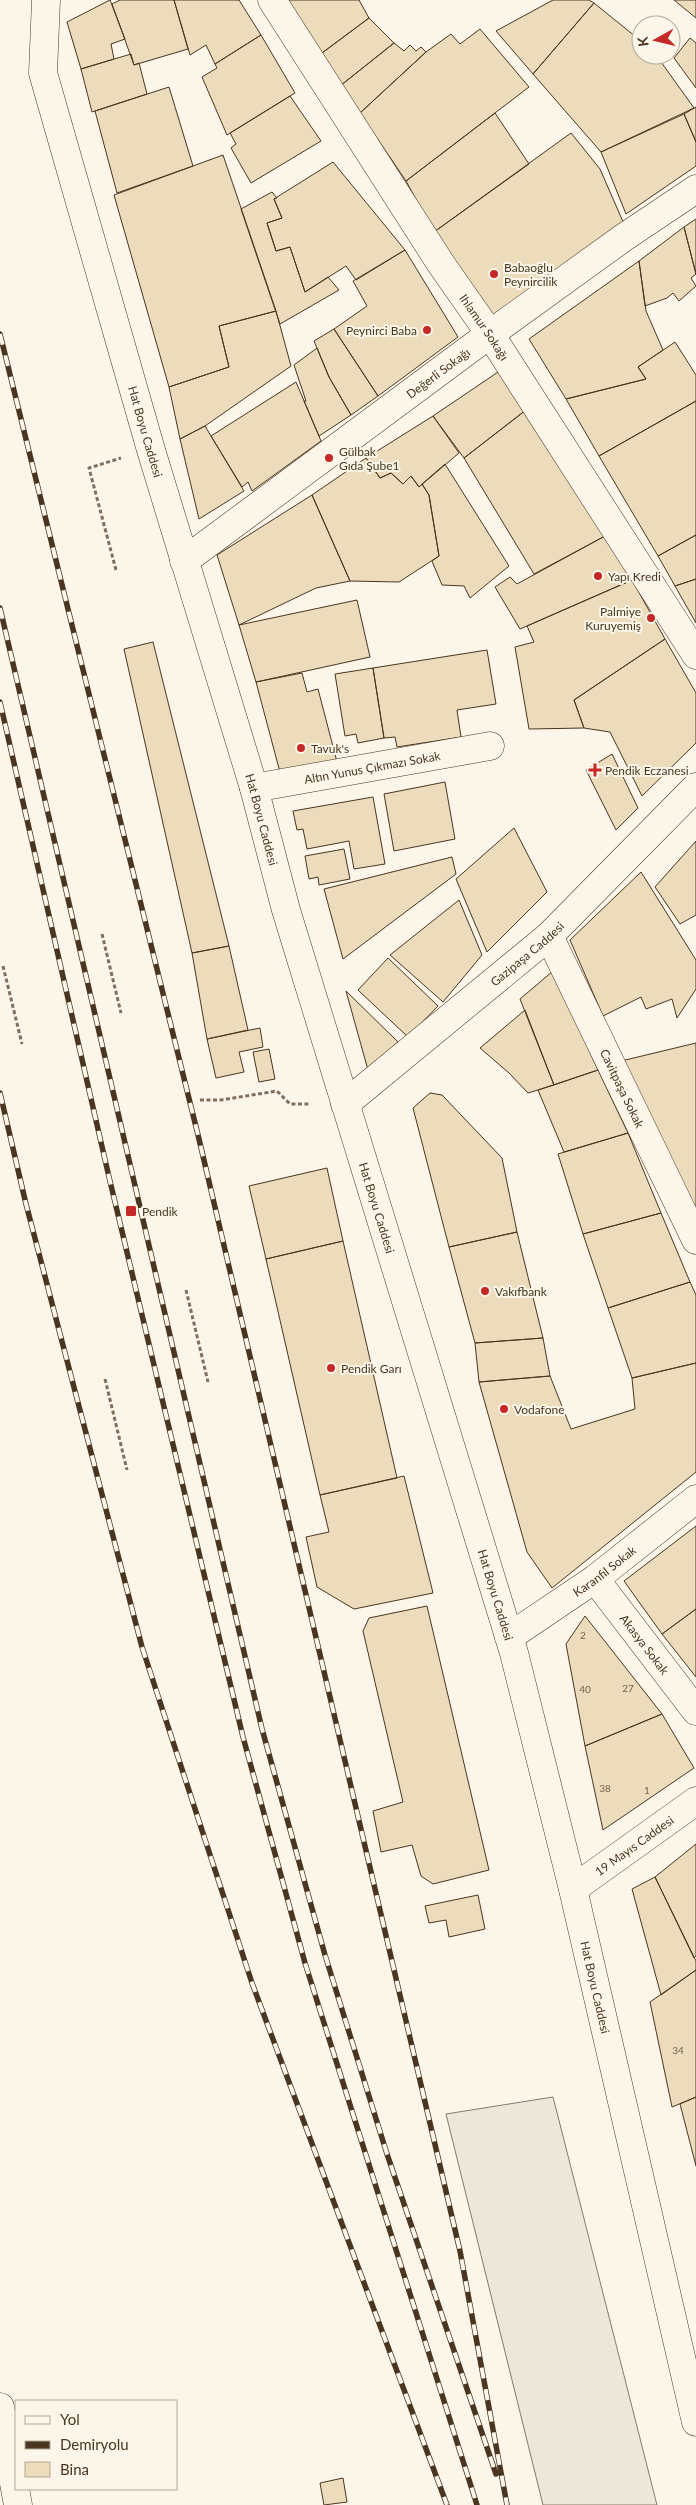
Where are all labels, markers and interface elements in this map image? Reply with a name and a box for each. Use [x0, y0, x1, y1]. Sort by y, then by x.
north arrow [631, 15, 681, 65]
text: K [633, 36, 652, 48]
place label: Babaoğlu Peynircilik [504, 260, 558, 289]
marker: Babaoğlu Peynircilik [488, 268, 500, 280]
street label: Ihlamur Sokağı [457, 291, 512, 363]
place label: Peynirci Baba [346, 323, 417, 338]
marker: Peynirci Baba [421, 324, 433, 336]
street label: Değerli Sokağı [403, 344, 473, 401]
street label: Hat Boyu Caddesi [125, 384, 166, 479]
place label: Gülbak Gıda Şube1 [339, 444, 399, 473]
marker: Gülbak Gıda Şube1 [323, 452, 335, 464]
place label: Yapı Kredi [608, 569, 661, 584]
marker: Yapı Kredi [592, 570, 604, 582]
place label: Palmiye Kuruyemiş [585, 604, 641, 633]
marker: Palmiye Kuruyemiş [645, 612, 657, 624]
place label: Tavuk's [311, 741, 349, 756]
marker: Tavuk's [295, 742, 307, 754]
street label: Altın Yunus Çıkmazı Sokak [303, 747, 442, 786]
place label: Pendik Eczanesi [605, 763, 689, 778]
marker: Pendik Eczanesi [589, 764, 601, 776]
street label: Hat Boyu Caddesi [243, 772, 281, 867]
street label: Gazipaşa Caddesi [487, 918, 567, 989]
street label: Cavitpaşa Sokak [597, 1046, 648, 1131]
street label: Hat Boyu Caddesi [356, 1160, 398, 1255]
marker: Pendik [124, 1204, 138, 1218]
place label: Pendik [142, 1204, 179, 1219]
place label: Vakıfbank [495, 1284, 548, 1299]
marker: Vakıfbank [479, 1285, 491, 1297]
place label: Pendik Garı [341, 1361, 402, 1376]
marker: Pendik Garı [325, 1362, 337, 1374]
place label: Vodafone [514, 1402, 564, 1417]
marker: Vodafone [498, 1403, 510, 1415]
street label: Karanfil Sokak [570, 1542, 639, 1599]
street label: Hat Boyu Caddesi [475, 1547, 517, 1642]
street label: Akasya Sokak [617, 1611, 673, 1678]
house number: 2 [580, 1629, 586, 1641]
house number: 27 [622, 1682, 634, 1694]
house number: 40 [579, 1683, 591, 1695]
house number: 38 [599, 1782, 611, 1794]
house number: 1 [644, 1784, 650, 1796]
street label: 19 Mayıs Caddesi [592, 1812, 676, 1879]
street label: Hat Boyu Caddesi [578, 1940, 614, 2035]
house number: 34 [672, 2044, 684, 2056]
legend [15, 2400, 178, 2490]
text: Yol [60, 2410, 80, 2428]
text: Demiryolu [60, 2435, 129, 2453]
text: Bina [60, 2460, 89, 2478]

